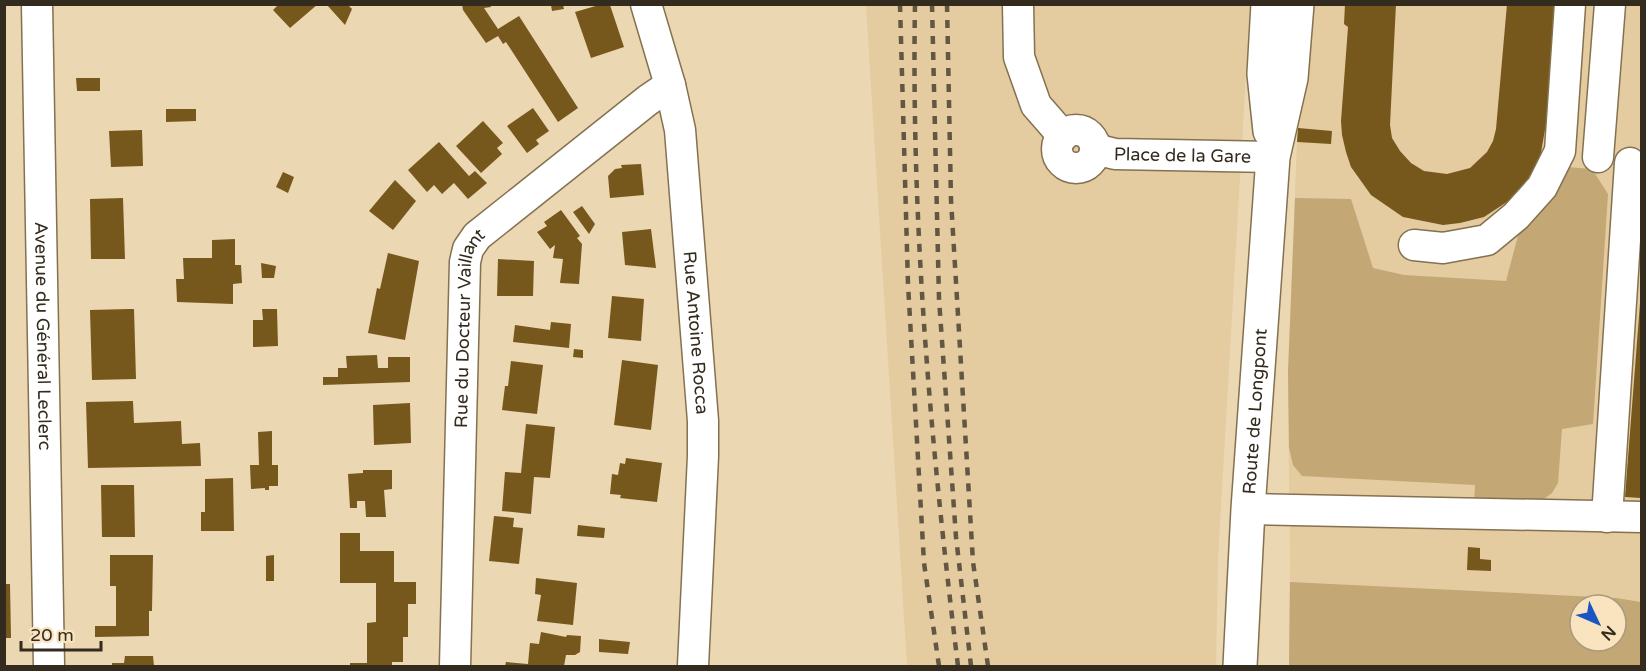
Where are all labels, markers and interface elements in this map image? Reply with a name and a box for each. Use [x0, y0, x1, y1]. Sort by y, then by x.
street label: Place de la Gare [1114, 143, 1251, 168]
street label: Avenue du Général Leclerc [30, 222, 56, 450]
street label: Rue du Docteur Vaillant [450, 223, 489, 428]
street label: Rue Antoine Rocca [679, 250, 713, 415]
street label: Route de Longpont [1238, 328, 1272, 495]
north arrow [1568, 593, 1628, 653]
scale bar [21, 614, 100, 652]
text: N [1596, 621, 1620, 644]
text: 20 m [30, 624, 74, 646]

